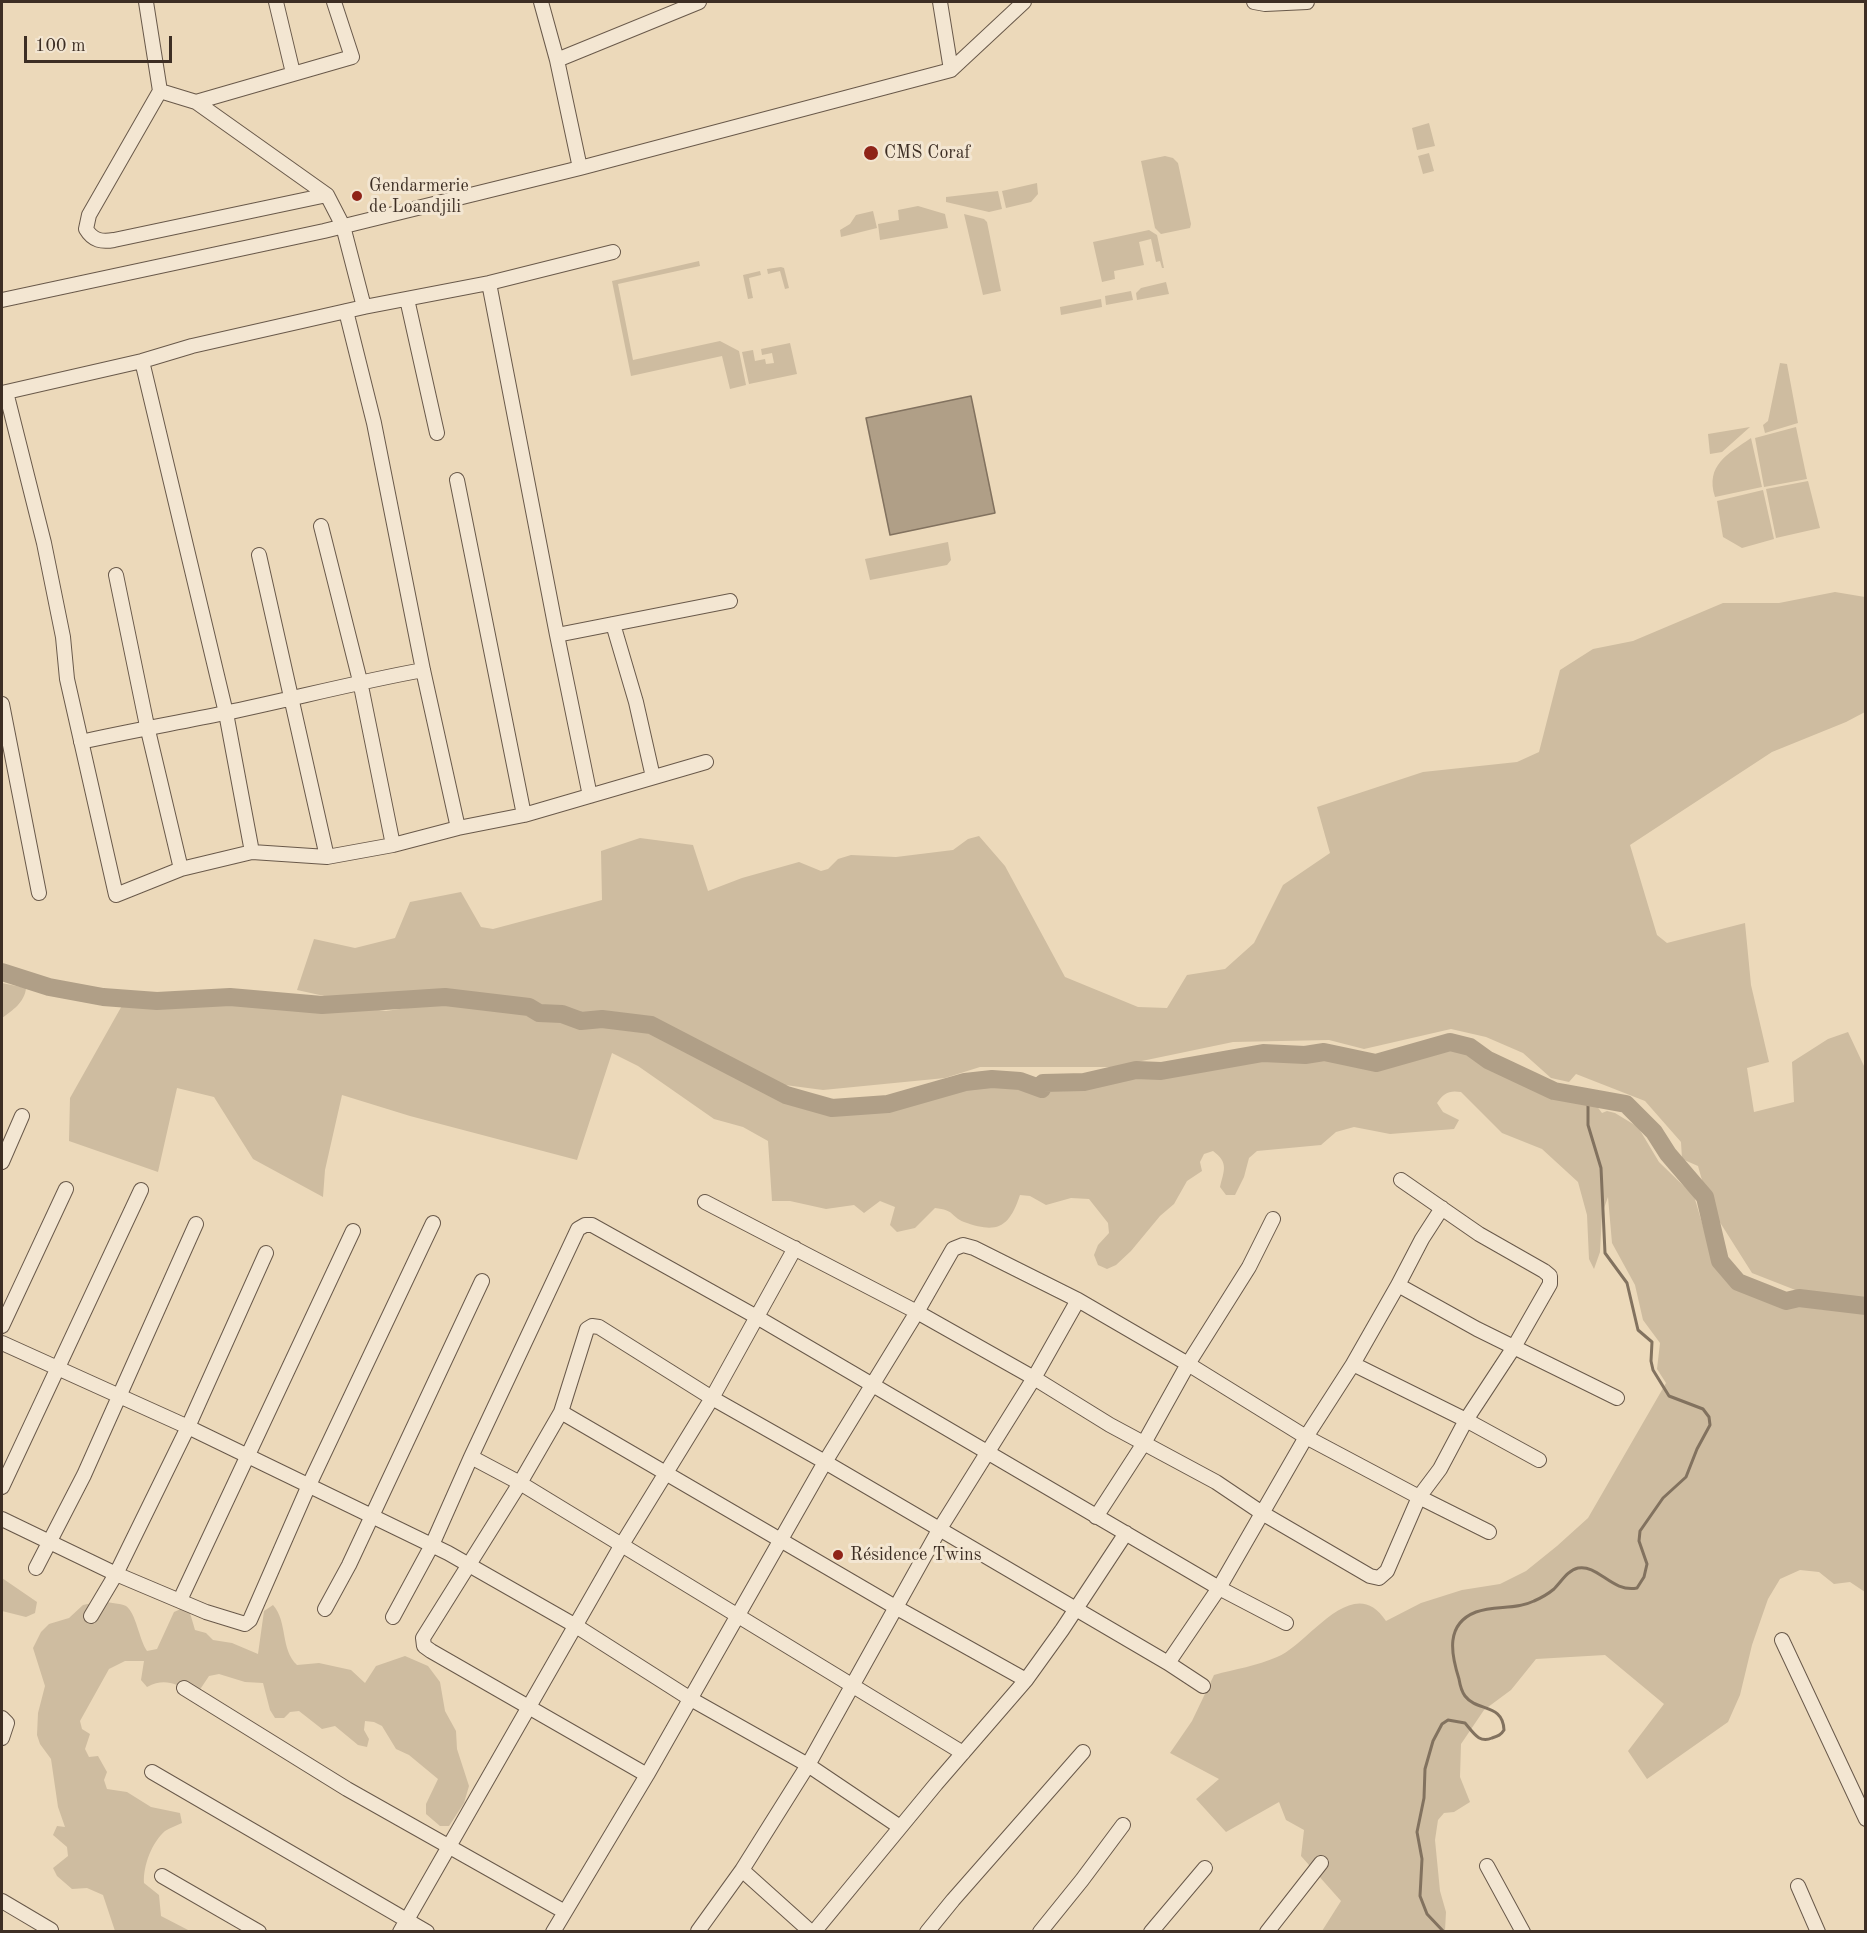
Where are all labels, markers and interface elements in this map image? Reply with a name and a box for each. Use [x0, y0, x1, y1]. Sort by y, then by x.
scale bar [27, 24, 176, 62]
text: 100 m [35, 37, 86, 55]
place label: CMS Coraf [884, 142, 971, 164]
marker: CMS Coraf [862, 144, 880, 162]
place label: Gendarmerie de Loandjili [369, 175, 469, 218]
marker: Gendarmerie de Loandjili [350, 189, 364, 203]
place label: Résidence Twins [850, 1544, 982, 1566]
marker: Résidence Twins [831, 1548, 845, 1562]

